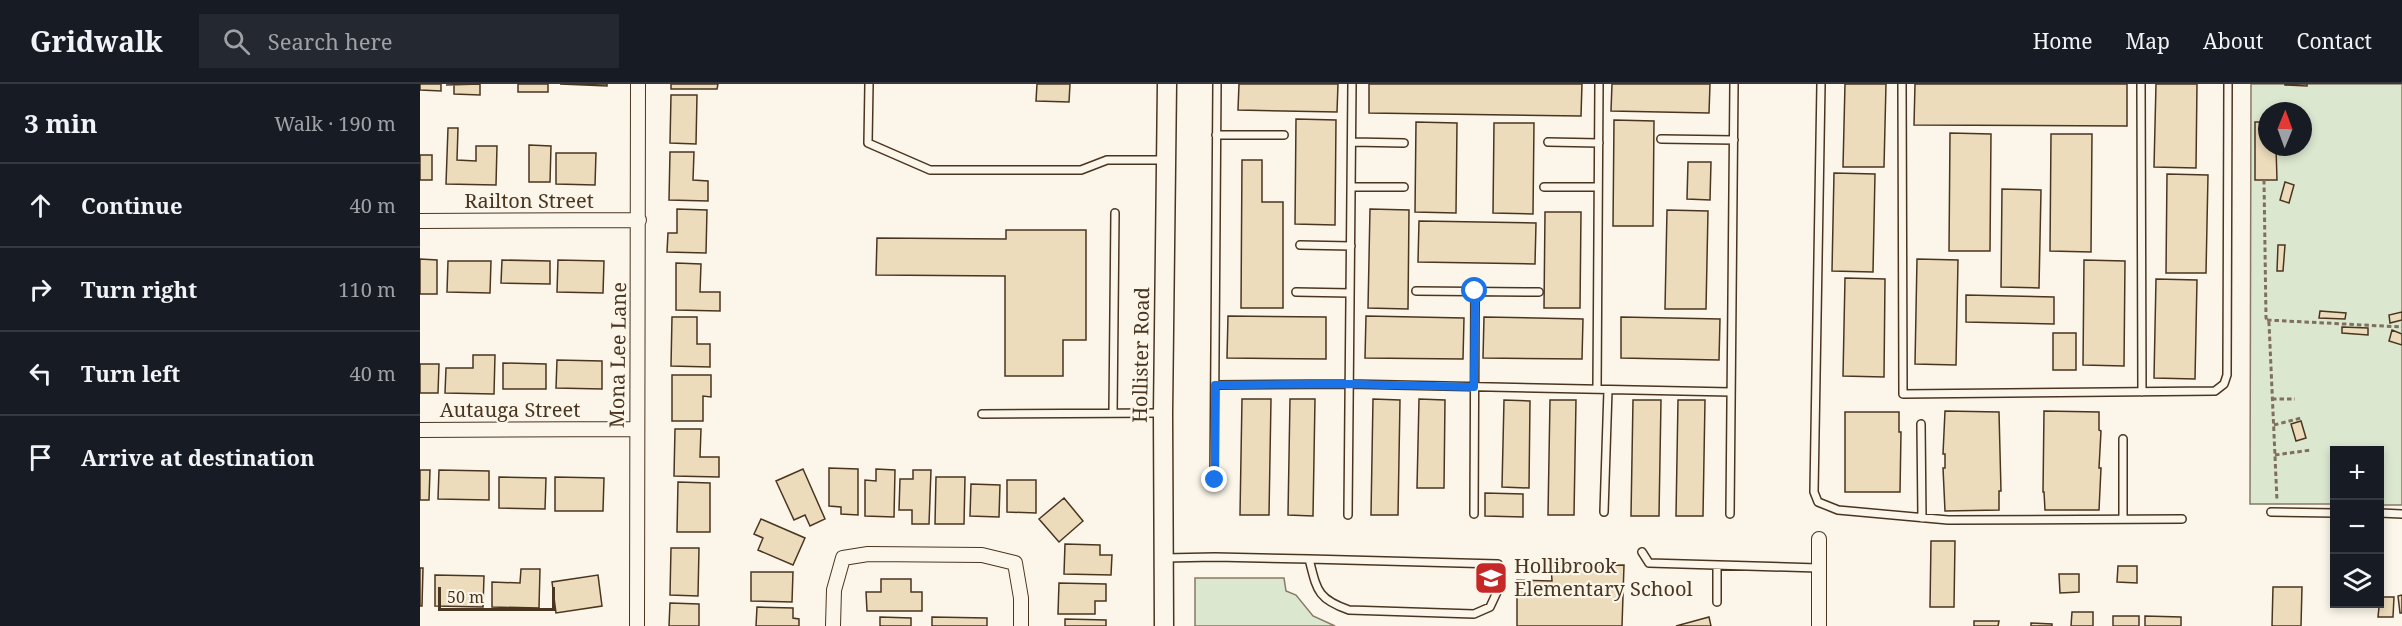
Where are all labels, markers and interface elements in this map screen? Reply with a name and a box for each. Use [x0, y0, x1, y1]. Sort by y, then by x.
search box [199, 14, 619, 68]
text: Gridwalk [30, 22, 163, 60]
icon: search [220, 25, 253, 58]
text: Search here [268, 26, 393, 56]
text: Home [2033, 27, 2093, 55]
text: Map [2126, 27, 2170, 55]
text: About [2203, 27, 2264, 55]
text: Contact [2297, 27, 2372, 55]
north arrow [2258, 102, 2312, 156]
text: 3 min [24, 105, 98, 141]
text: Walk · 190 m [274, 110, 396, 137]
street label: Railton Street [464, 187, 594, 214]
icon: ahead [24, 189, 57, 222]
text: Continue [81, 190, 183, 220]
text: 40 m [350, 192, 396, 219]
icon: right [24, 273, 57, 306]
text: Turn right [81, 274, 197, 304]
text: 110 m [338, 276, 396, 303]
route start [1461, 277, 1487, 303]
street label: Mona Lee Lane [603, 282, 632, 428]
street label: Hollister Road [1126, 287, 1155, 423]
icon: left [24, 357, 57, 390]
text: Turn left [81, 358, 180, 388]
text: 40 m [350, 360, 396, 387]
street label: Autauga Street [440, 396, 580, 423]
icon: arrive [24, 441, 57, 474]
text: Arrive at destination [81, 442, 315, 472]
map controls [2330, 446, 2384, 608]
button: + [2330, 446, 2384, 500]
route end [1201, 466, 1227, 492]
button: − [2330, 500, 2384, 554]
place label: Hollibrook Elementary School [1514, 552, 1693, 602]
button: layers [2330, 554, 2384, 608]
school or university icon: Hollibrook Elementary School [1473, 560, 1509, 596]
scale bar [438, 584, 555, 612]
text: 50 m [447, 586, 484, 608]

